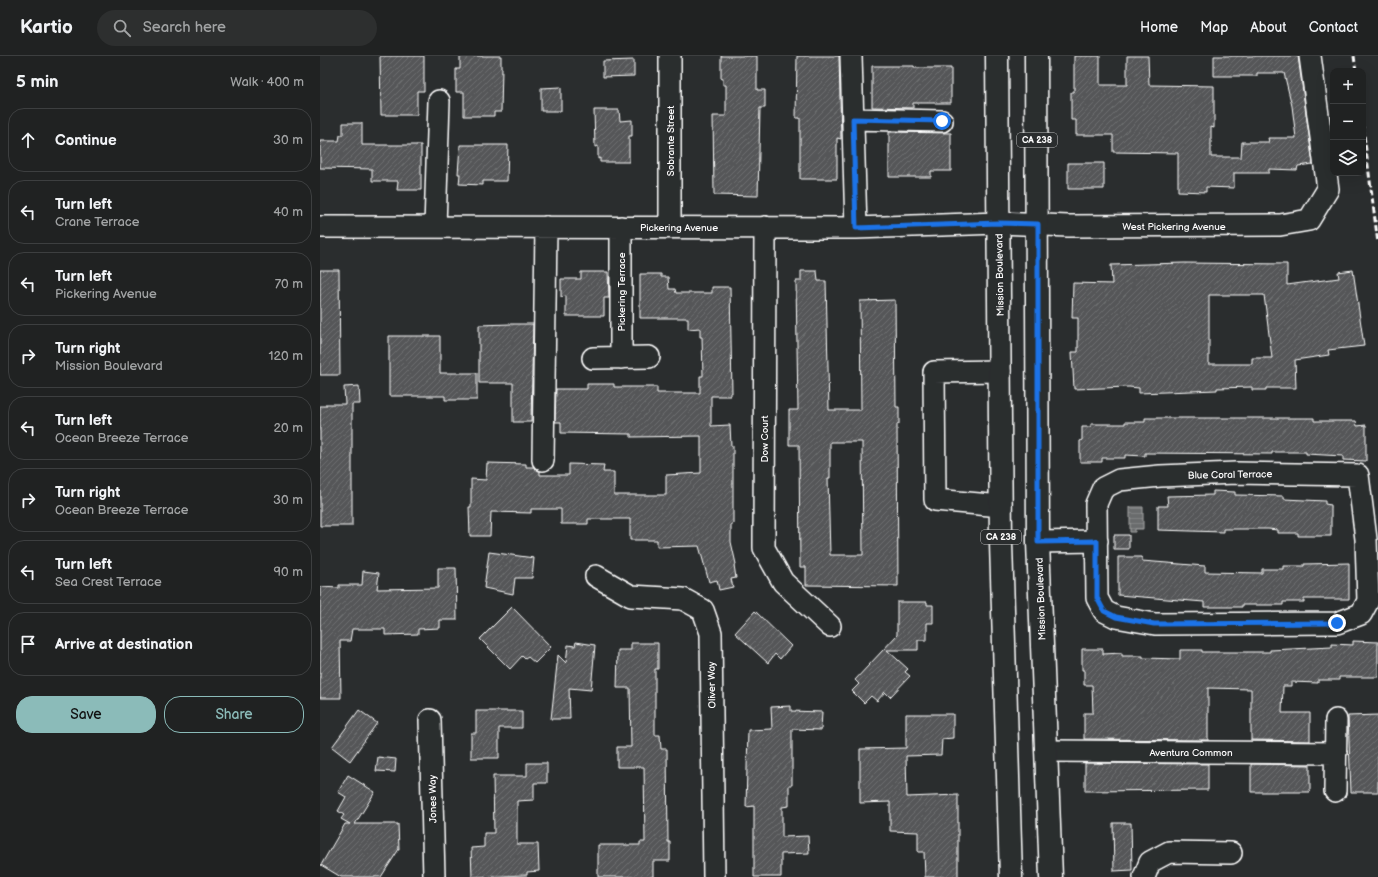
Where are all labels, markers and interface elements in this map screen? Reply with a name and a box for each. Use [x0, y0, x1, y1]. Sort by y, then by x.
search box [97, 10, 377, 46]
text: Kartio [20, 16, 73, 39]
icon: search [111, 17, 133, 39]
text: Search here [143, 18, 226, 37]
text: Home [1140, 19, 1178, 36]
text: Map [1200, 19, 1228, 36]
text: About [1250, 19, 1287, 36]
text: Contact [1309, 19, 1358, 36]
map controls [1330, 68, 1366, 176]
button: + [1330, 68, 1366, 104]
text: 5 min [16, 72, 59, 92]
text: Walk · 400 m [230, 74, 304, 90]
button: − [1330, 104, 1366, 140]
street label: Sobrante Street [665, 106, 677, 176]
route start [933, 112, 951, 130]
icon: ahead [17, 129, 39, 151]
text: Continue [55, 131, 117, 150]
text: 30 m [273, 132, 303, 148]
road number: CA 238 [1017, 133, 1057, 147]
button: layers [1330, 140, 1366, 176]
text: Turn left [55, 195, 112, 214]
icon: left [17, 201, 39, 223]
text: 40 m [273, 204, 303, 220]
text: Crane Terrace [55, 214, 139, 230]
street label: West Pickering Avenue [1122, 221, 1226, 233]
street label: Pickering Avenue [640, 222, 718, 234]
street label: Mission Boulevard [993, 233, 1007, 316]
street label: Pickering Terrace [616, 252, 628, 332]
text: Turn left [55, 267, 112, 286]
icon: left [17, 273, 39, 295]
text: 70 m [275, 276, 303, 292]
text: Pickering Avenue [55, 286, 157, 302]
text: Turn right [55, 339, 120, 358]
icon: right [17, 345, 39, 367]
text: 120 m [268, 348, 303, 364]
text: Mission Boulevard [55, 358, 163, 374]
text: Turn left [55, 411, 112, 430]
street label: Dow Court [759, 415, 771, 463]
icon: left [17, 417, 39, 439]
text: 20 m [273, 420, 303, 436]
text: Ocean Breeze Terrace [55, 430, 188, 446]
street label: Blue Coral Terrace [1188, 468, 1272, 482]
text: Turn right [55, 483, 120, 502]
icon: right [17, 489, 39, 511]
text: 30 m [273, 492, 303, 508]
text: Ocean Breeze Terrace [55, 502, 188, 518]
road number: CA 238 [981, 530, 1021, 544]
text: Turn left [55, 555, 112, 574]
street label: Mission Boulevard [1034, 557, 1048, 641]
icon: left [17, 561, 39, 583]
text: 90 m [274, 564, 303, 580]
text: Sea Crest Terrace [55, 574, 162, 590]
route end [1328, 614, 1346, 632]
icon: arrive [17, 633, 39, 655]
text: Arrive at destination [55, 635, 193, 654]
street label: Oliver Way [706, 661, 718, 709]
button: Save [16, 696, 156, 733]
button: Share [164, 696, 304, 733]
street label: Aventura Common [1149, 747, 1233, 759]
street label: Jones Way [427, 774, 439, 823]

